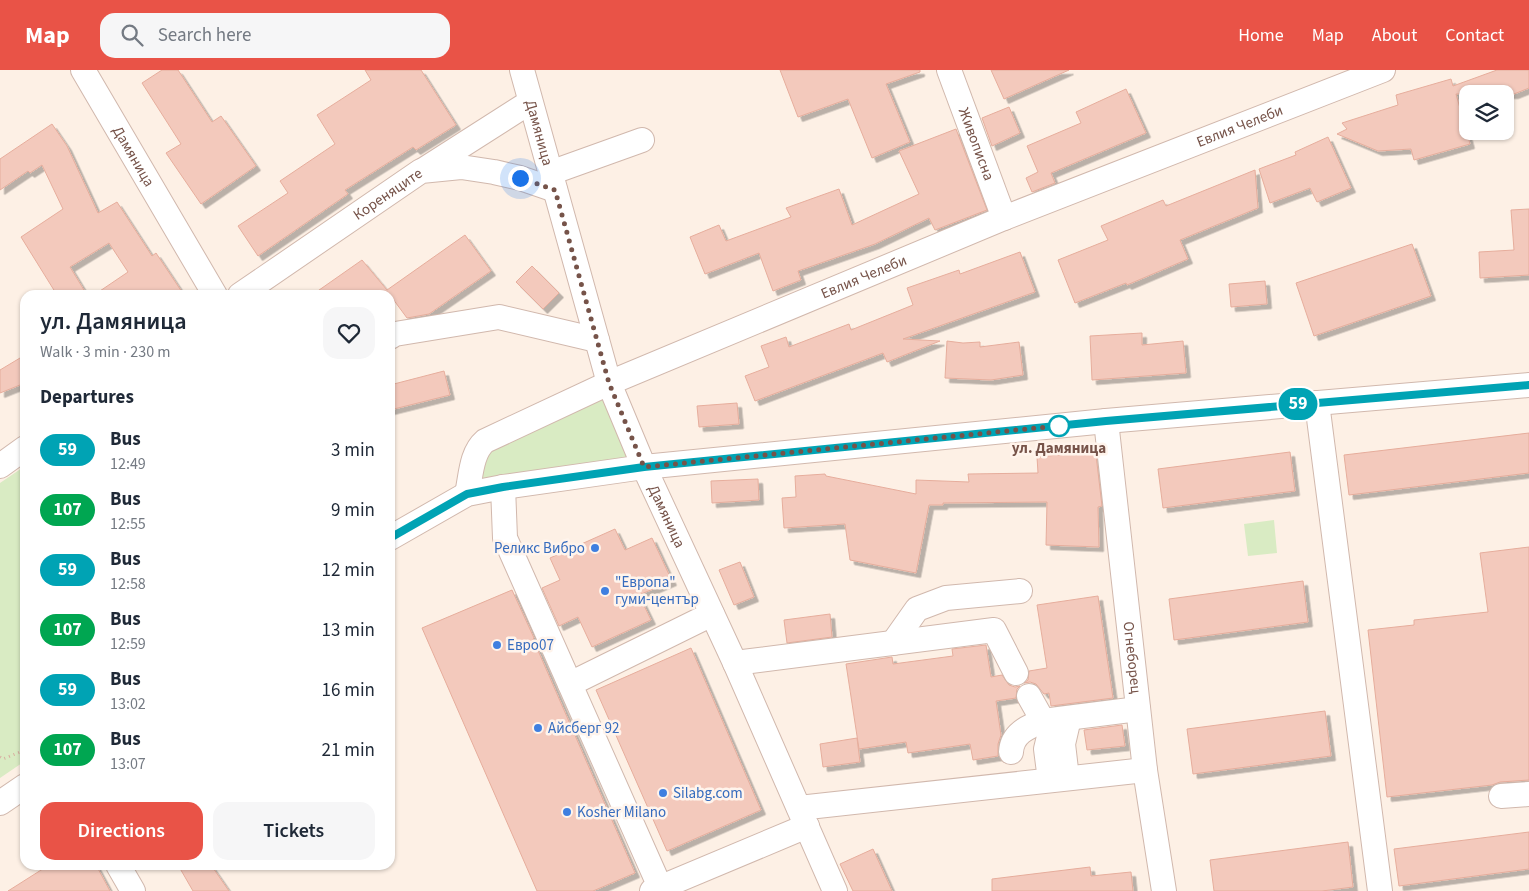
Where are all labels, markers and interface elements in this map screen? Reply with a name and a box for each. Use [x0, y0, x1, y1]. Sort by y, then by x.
search box [100, 13, 450, 58]
text: Map [25, 18, 70, 53]
icon: search [118, 21, 146, 49]
text: Search here [158, 22, 251, 49]
text: Home [1238, 23, 1284, 48]
text: Map [1312, 23, 1344, 48]
text: About [1372, 23, 1417, 48]
text: Contact [1445, 23, 1504, 48]
map controls [1459, 85, 1514, 140]
button: layers [1459, 85, 1514, 140]
street label: Дамяница [520, 97, 559, 168]
street label: Евлия Челеби [1193, 100, 1286, 152]
street label: Живописна [953, 105, 1000, 183]
street label: Дамяница [107, 122, 160, 191]
street label: Кореняците [349, 163, 426, 225]
your location [508, 166, 533, 191]
street label: Евлия Челеби [818, 249, 910, 304]
text: ул. Дамяница [40, 304, 187, 339]
button: heart [323, 307, 375, 359]
text: Walk · 3 min · 230 m [40, 341, 171, 363]
text: Departures [40, 384, 134, 411]
line badge: 59 [1276, 388, 1320, 420]
text: 59 [1288, 391, 1308, 416]
marker: ул. Дамяница [1048, 415, 1070, 437]
text: Bus [110, 426, 141, 453]
text: 59 [58, 437, 77, 462]
text: 3 min [331, 437, 375, 464]
place label: ул. Дамяница [1012, 438, 1106, 459]
text: 12:49 [110, 453, 146, 475]
street label: Дамяница [643, 481, 691, 551]
text: Bus [110, 486, 141, 513]
text: 107 [53, 497, 82, 522]
text: 9 min [331, 497, 375, 524]
text: 12:55 [110, 513, 146, 535]
place label: Реликс Вибро [494, 538, 585, 559]
marker: Реликс Вибро [589, 542, 601, 554]
text: Bus [110, 546, 141, 573]
text: 59 [58, 557, 77, 582]
text: 12 min [321, 557, 375, 584]
place label: "Европа" гуми-център [615, 572, 699, 610]
text: 12:58 [110, 573, 146, 595]
marker: "Европа" гуми-център [599, 585, 611, 597]
text: Bus [110, 606, 141, 633]
text: 107 [53, 617, 82, 642]
text: 13 min [321, 617, 375, 644]
street label: Огнеборец [1118, 620, 1147, 695]
text: 12:59 [110, 633, 146, 655]
place label: Евро07 [507, 635, 554, 656]
marker: Евро07 [491, 639, 503, 651]
text: Bus [110, 666, 141, 693]
text: 59 [58, 677, 77, 702]
text: 16 min [321, 677, 375, 704]
text: 13:02 [110, 693, 146, 715]
place label: Айсберг 92 [548, 718, 619, 739]
marker: Айсберг 92 [532, 722, 544, 734]
text: Bus [110, 726, 141, 753]
text: 107 [53, 737, 82, 762]
text: 21 min [321, 737, 375, 764]
text: 13:07 [110, 753, 146, 775]
place label: Silabg.com [673, 783, 743, 804]
marker: Silabg.com [657, 787, 669, 799]
button: Directions [40, 802, 203, 860]
button: Tickets [213, 802, 375, 860]
place label: Kosher Milano [577, 802, 666, 823]
marker: Kosher Milano [561, 806, 573, 818]

